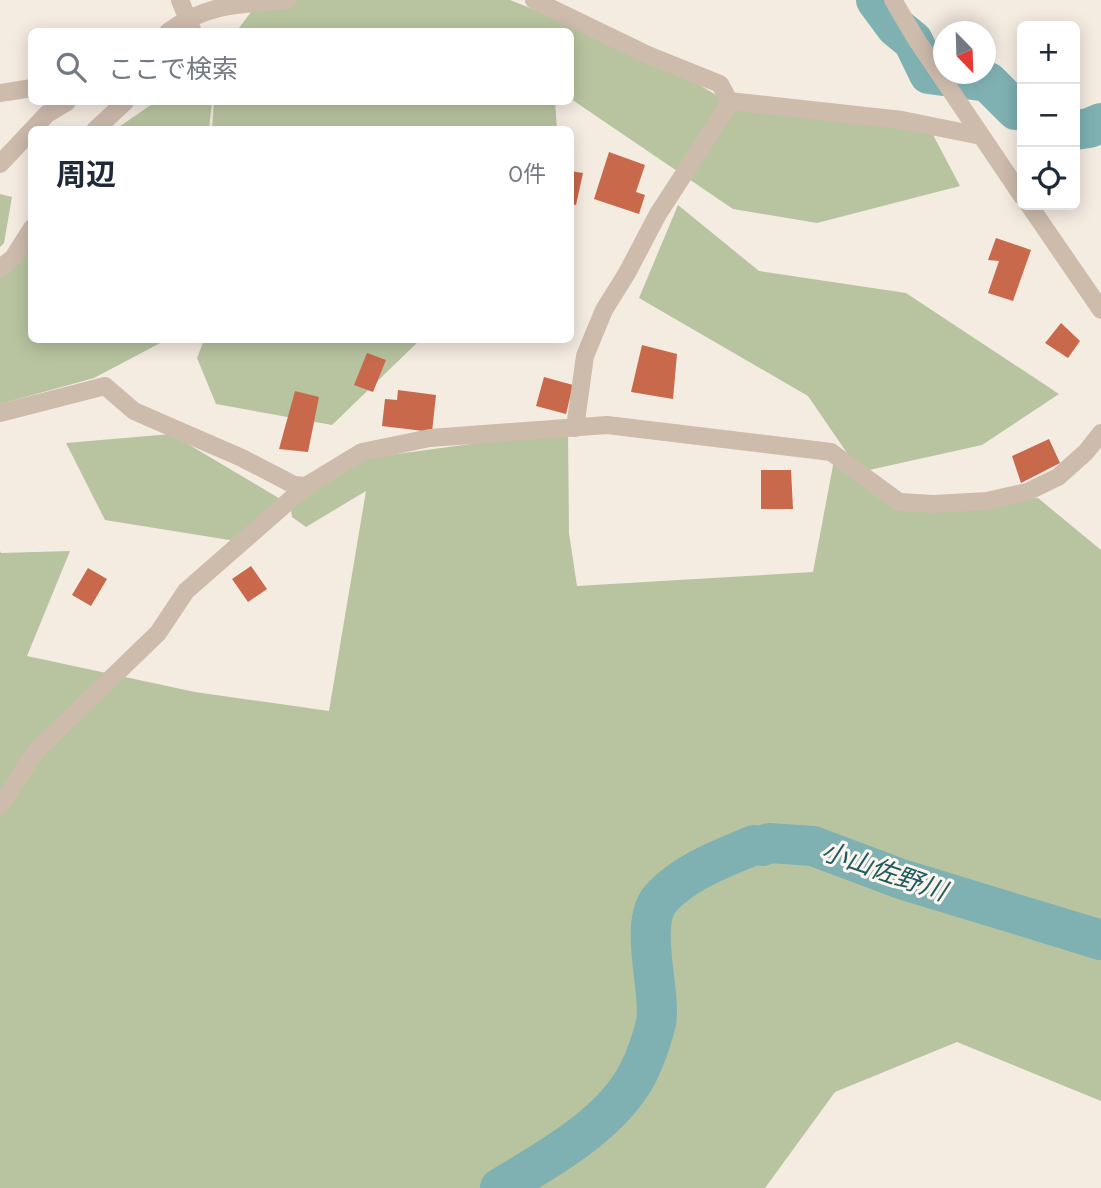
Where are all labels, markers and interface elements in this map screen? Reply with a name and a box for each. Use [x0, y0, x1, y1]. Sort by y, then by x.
north arrow [933, 21, 996, 84]
map controls [1017, 21, 1080, 210]
button: + [1017, 21, 1080, 84]
search box [28, 28, 574, 105]
icon: search [52, 48, 90, 86]
text: ここで検索 [108, 53, 238, 85]
button: − [1017, 84, 1080, 147]
button: locate [1017, 147, 1080, 210]
text: 周辺 [56, 156, 116, 193]
text: 0件 [508, 160, 546, 188]
water label: 小山佐野川 [817, 835, 953, 908]

